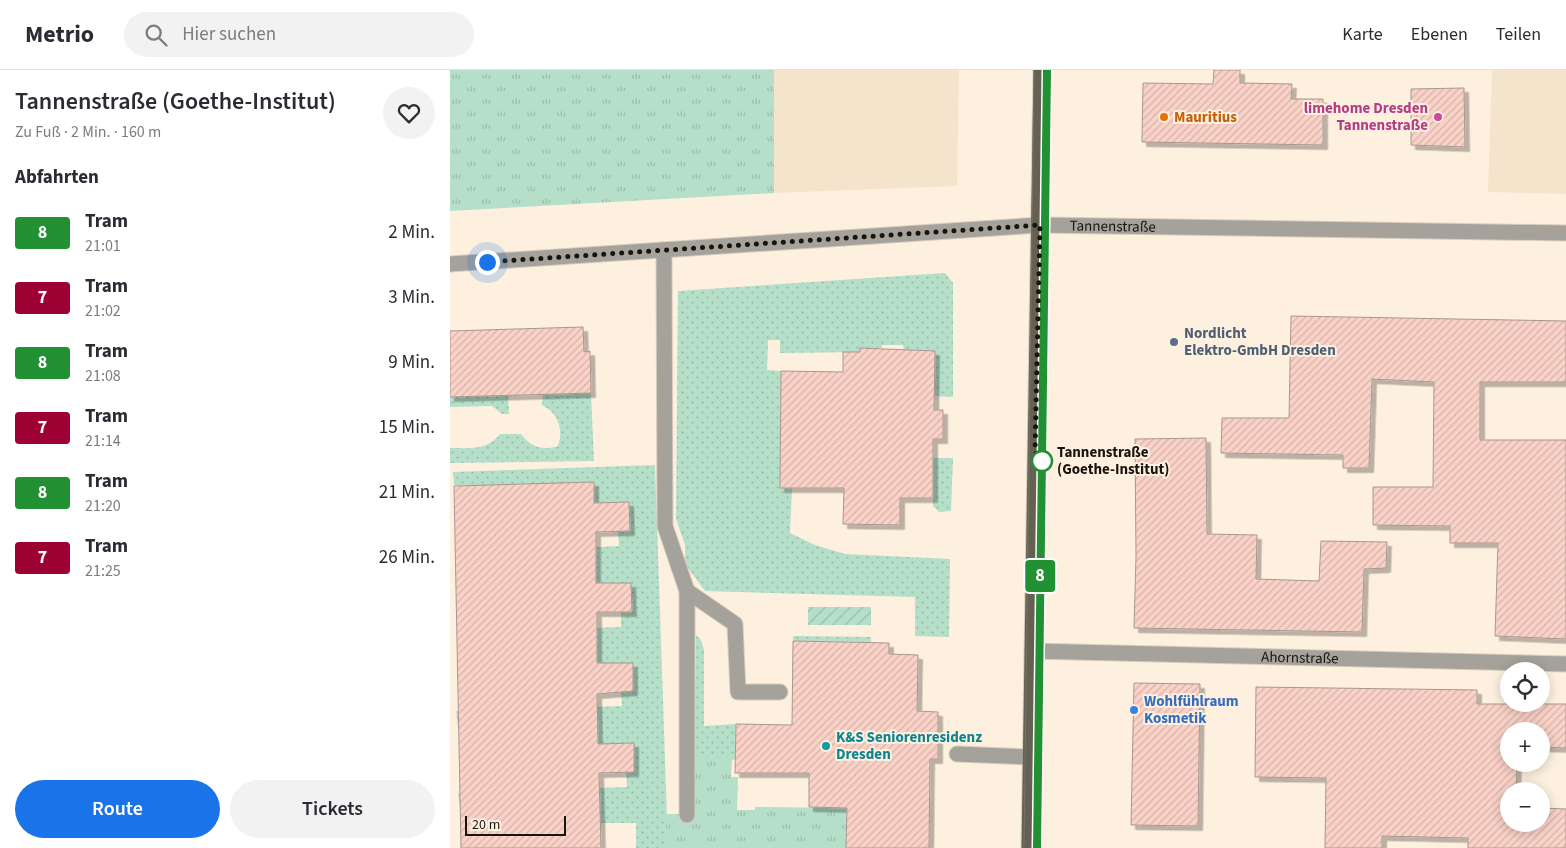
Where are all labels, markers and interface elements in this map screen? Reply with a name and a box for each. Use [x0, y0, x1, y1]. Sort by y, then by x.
search box [124, 12, 474, 57]
text: Metrio [25, 17, 94, 52]
icon: search [142, 21, 170, 49]
text: Hier suchen [182, 21, 276, 48]
text: Karte [1342, 22, 1383, 47]
text: Ebenen [1411, 22, 1468, 47]
text: Teilen [1496, 22, 1541, 47]
text: Tannenstraße (Goethe-Institut) [15, 84, 336, 119]
button: heart [383, 87, 435, 139]
place label: limehome Dresden Tannenstraße [1304, 98, 1428, 136]
place label: Mauritius [1174, 107, 1237, 128]
marker: Mauritius [1158, 111, 1170, 123]
marker: limehome Dresden Tannenstraße [1432, 111, 1444, 123]
text: Zu Fuß · 2 Min. · 160 m [15, 121, 161, 143]
text: Abfahrten [15, 164, 99, 191]
text: Tram [85, 208, 128, 235]
street label: Tannenstraße [1069, 215, 1156, 237]
text: 2 Min. [388, 219, 435, 246]
text: 8 [38, 220, 47, 245]
text: 21:01 [85, 235, 121, 257]
your location [475, 250, 500, 275]
text: Tram [85, 273, 128, 300]
text: 3 Min. [388, 284, 435, 311]
text: 7 [38, 285, 47, 310]
text: 21:02 [85, 300, 121, 322]
place label: Nordlicht Elektro-GmbH Dresden [1184, 323, 1336, 361]
marker: Nordlicht Elektro-GmbH Dresden [1168, 336, 1180, 348]
text: Tram [85, 338, 128, 365]
text: 9 Min. [388, 349, 435, 376]
text: 8 [38, 350, 47, 375]
text: 21:08 [85, 365, 121, 387]
text: Tram [85, 403, 128, 430]
text: 15 Min. [379, 414, 435, 441]
text: 7 [38, 415, 47, 440]
text: 21:14 [85, 430, 121, 452]
place label: Tannenstraße (Goethe-Institut) [1057, 442, 1169, 480]
marker: Tannenstraße (Goethe-Institut) [1031, 450, 1053, 472]
text: Tram [85, 468, 128, 495]
text: 21 Min. [379, 479, 435, 506]
text: 8 [38, 480, 47, 505]
text: 21:20 [85, 495, 121, 517]
text: Tram [85, 533, 128, 560]
text: 26 Min. [379, 544, 435, 571]
text: 7 [38, 545, 47, 570]
text: 21:25 [85, 560, 121, 582]
line badge: 8 [1024, 560, 1056, 592]
text: 8 [1035, 563, 1045, 588]
street label: Ahornstraße [1261, 646, 1339, 669]
map controls [1500, 662, 1550, 832]
button: locate [1500, 662, 1550, 712]
place label: Wohlfühlraum Kosmetik [1144, 691, 1239, 729]
marker: Wohlfühlraum Kosmetik [1128, 704, 1140, 716]
button: + [1500, 722, 1550, 772]
place label: K&S Seniorenresidenz Dresden [836, 727, 982, 765]
marker: K&S Seniorenresidenz Dresden [820, 740, 832, 752]
button: Route [15, 780, 220, 838]
button: Tickets [230, 780, 435, 838]
button: − [1500, 782, 1550, 832]
scale bar [465, 813, 566, 836]
text: 20 m [472, 815, 500, 835]

